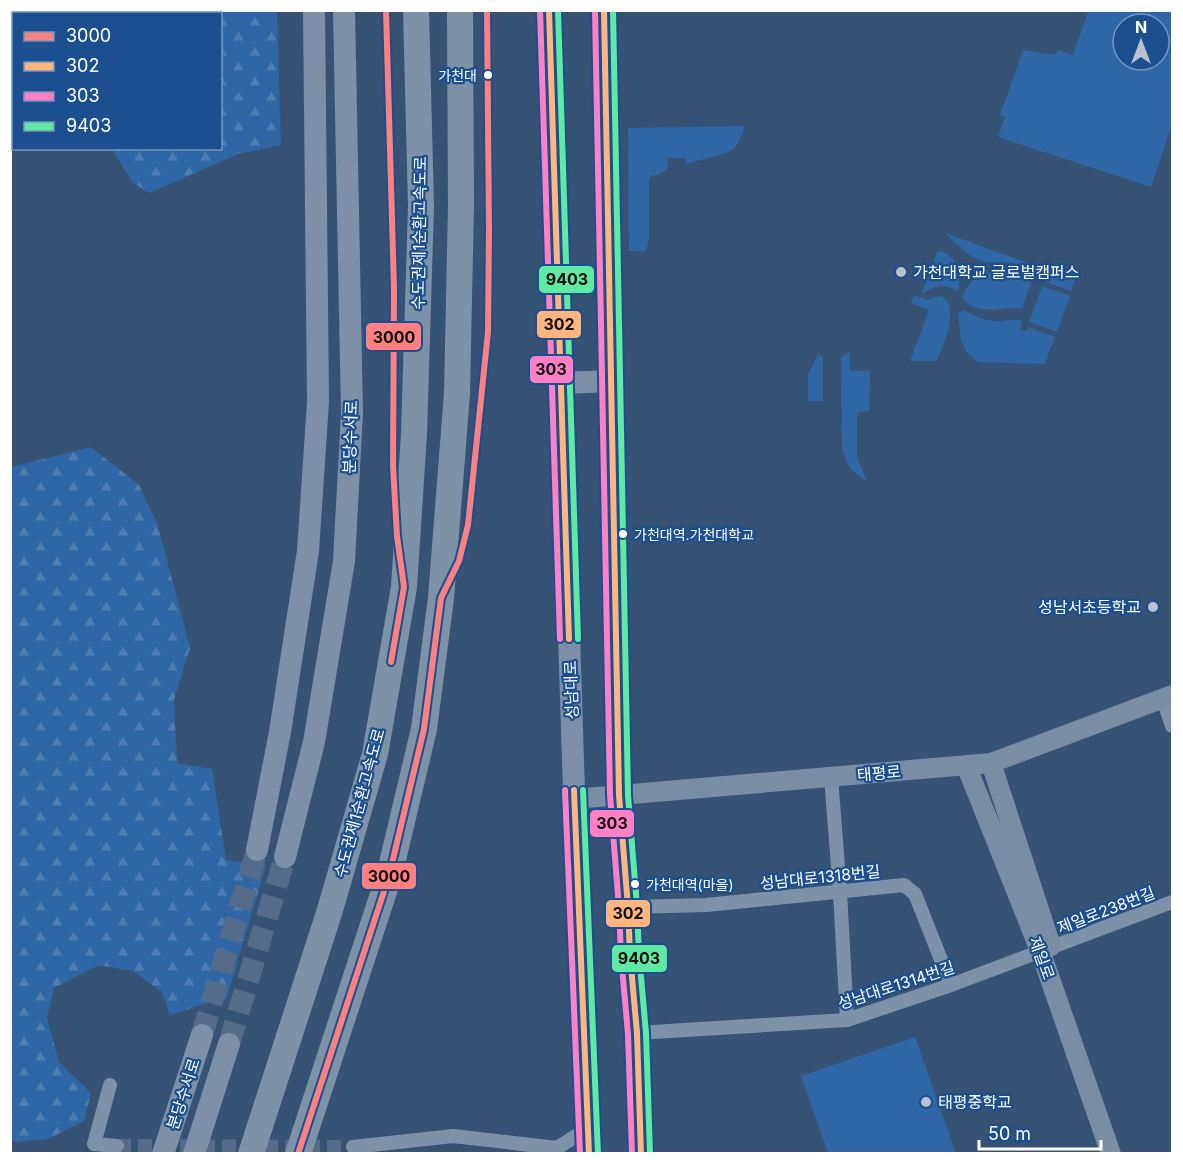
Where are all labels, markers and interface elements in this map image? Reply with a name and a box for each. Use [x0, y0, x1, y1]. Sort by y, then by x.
legend [12, 12, 222, 150]
north arrow [1111, 12, 1171, 72]
text: N [1135, 17, 1147, 37]
text: 3000 [66, 25, 111, 46]
text: 302 [66, 55, 99, 76]
place label: 가천대 [438, 67, 477, 84]
marker: 가천대 [482, 69, 494, 81]
text: 303 [66, 85, 100, 106]
text: 9403 [66, 115, 111, 136]
street label: 수도권제1순환고속도로 [408, 156, 430, 310]
place label: 가천대학교 글로벌캠퍼스 [913, 262, 1079, 282]
line badge: 9403 [538, 265, 595, 294]
marker: 가천대학교 글로벌캠퍼스 [894, 265, 908, 279]
text: 9403 [546, 269, 588, 289]
line badge: 302 [536, 310, 582, 339]
text: 302 [543, 314, 575, 334]
line badge: 3000 [365, 322, 422, 351]
text: 3000 [373, 327, 416, 347]
line badge: 303 [529, 355, 574, 384]
text: 303 [535, 359, 567, 379]
street label: 분당수서로 [339, 400, 361, 474]
place label: 가천대역.가천대학교 [634, 526, 754, 543]
marker: 가천대역.가천대학교 [617, 528, 629, 540]
place label: 성남서초등학교 [1038, 597, 1141, 617]
marker: 성남서초등학교 [1146, 600, 1160, 614]
street label: 성남대로 [560, 660, 582, 720]
street label: 수도권제1순환고속도로 [329, 726, 389, 880]
street label: 태평로 [856, 761, 902, 785]
line badge: 303 [589, 809, 635, 838]
text: 303 [596, 813, 628, 833]
street label: 성남대로1318번길 [759, 861, 881, 893]
line badge: 3000 [361, 862, 417, 890]
text: 3000 [368, 866, 411, 886]
place label: 가천대역(마을) [646, 876, 734, 893]
marker: 가천대역(마을) [629, 878, 641, 890]
street label: 제일로238번길 [1054, 882, 1158, 938]
line badge: 302 [605, 899, 651, 928]
text: 302 [612, 903, 644, 923]
street label: 제일로 [1025, 934, 1059, 982]
line badge: 9403 [611, 944, 668, 973]
text: 9403 [618, 948, 660, 968]
street label: 성남대로1314번길 [835, 957, 957, 1013]
street label: 분당수서로 [162, 1056, 204, 1132]
place label: 태평중학교 [938, 1092, 1012, 1112]
marker: 태평중학교 [919, 1095, 933, 1109]
scale bar [979, 1113, 1100, 1151]
text: 50 m [988, 1123, 1031, 1144]

